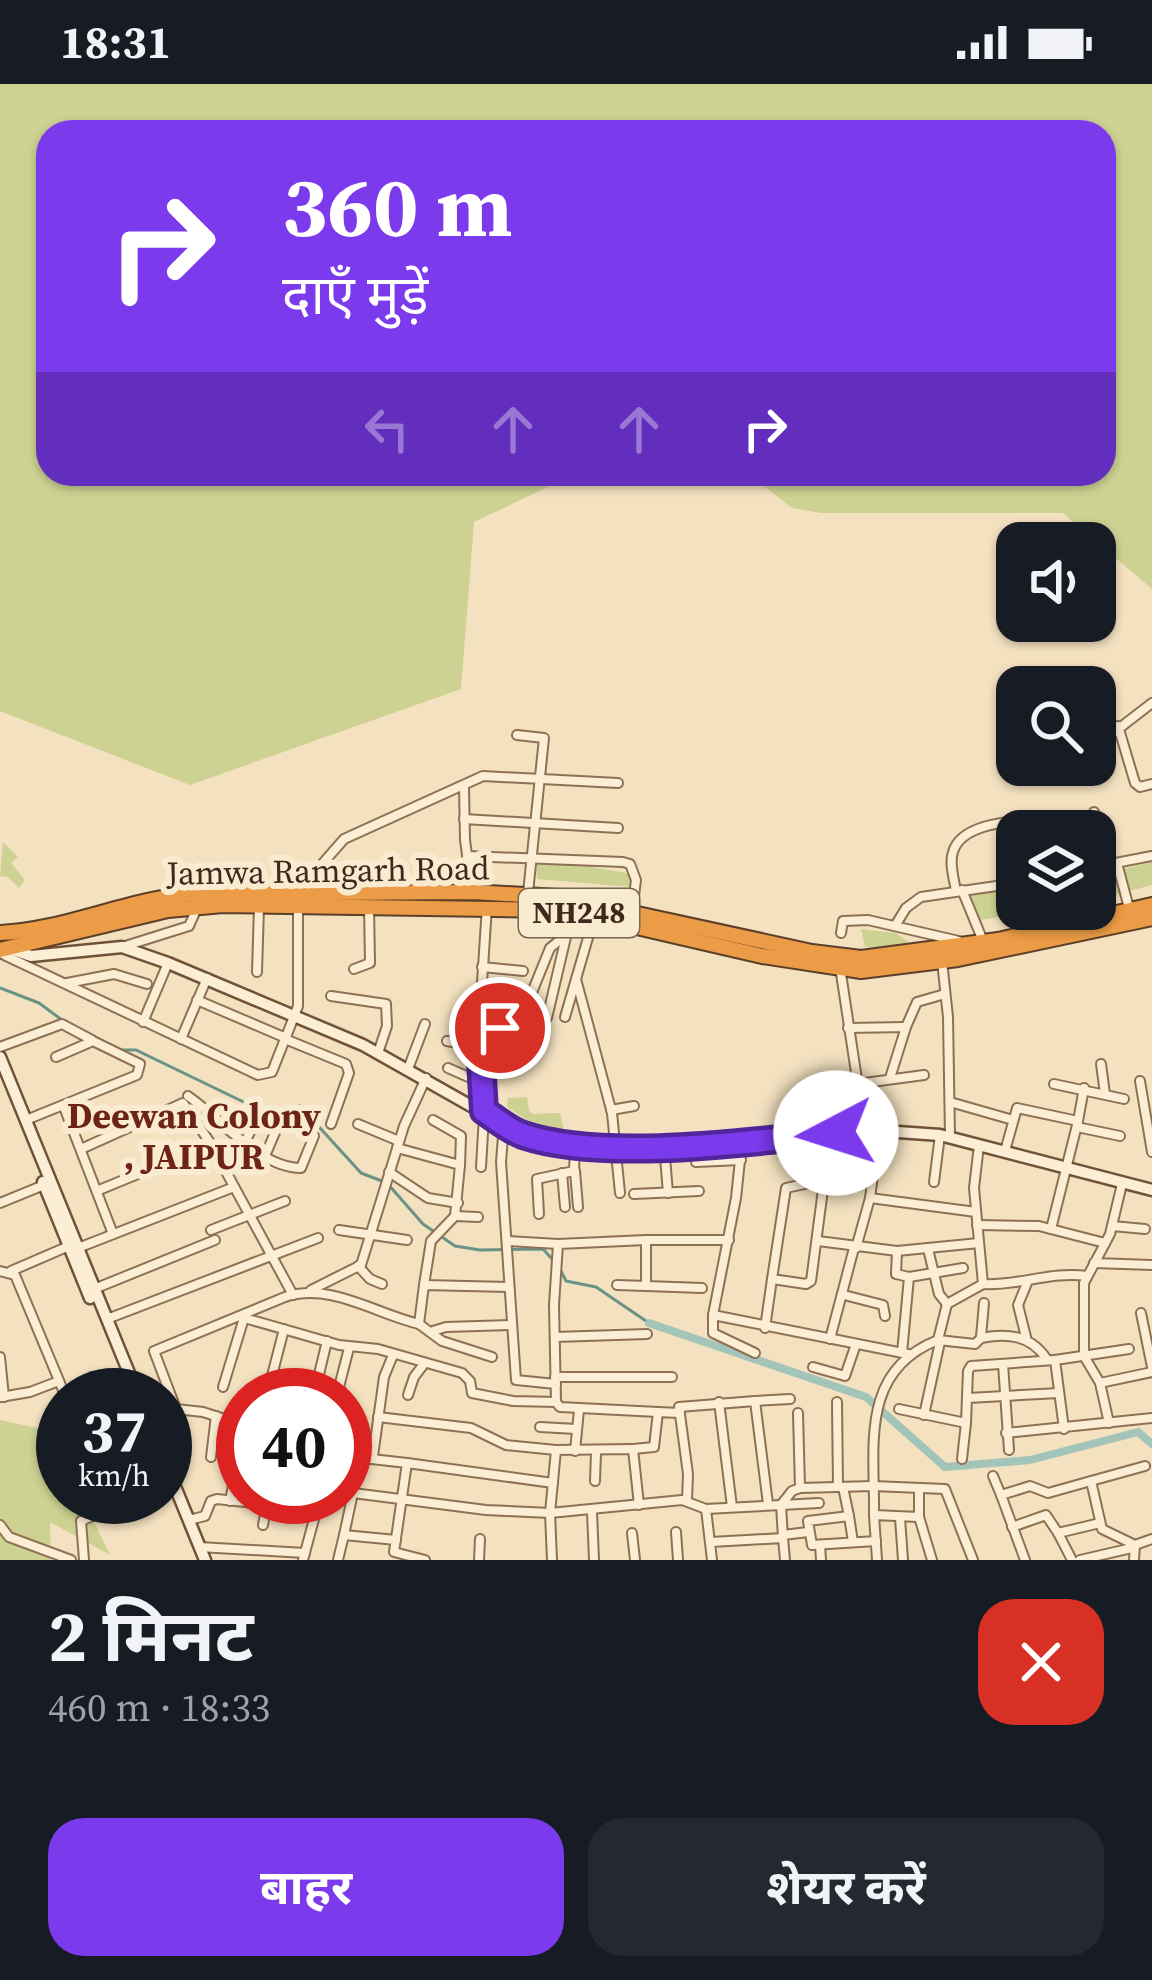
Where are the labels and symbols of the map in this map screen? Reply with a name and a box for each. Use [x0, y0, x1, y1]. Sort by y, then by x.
street label: Jamwa Ramgarh Road [165, 845, 490, 896]
road number: NH248 [519, 889, 639, 937]
pin [449, 977, 551, 1079]
position arrow [773, 1070, 899, 1196]
district label: Deewan Colony , JAIPUR [67, 1091, 322, 1181]
speed limit sign: 40 [216, 1368, 372, 1524]

